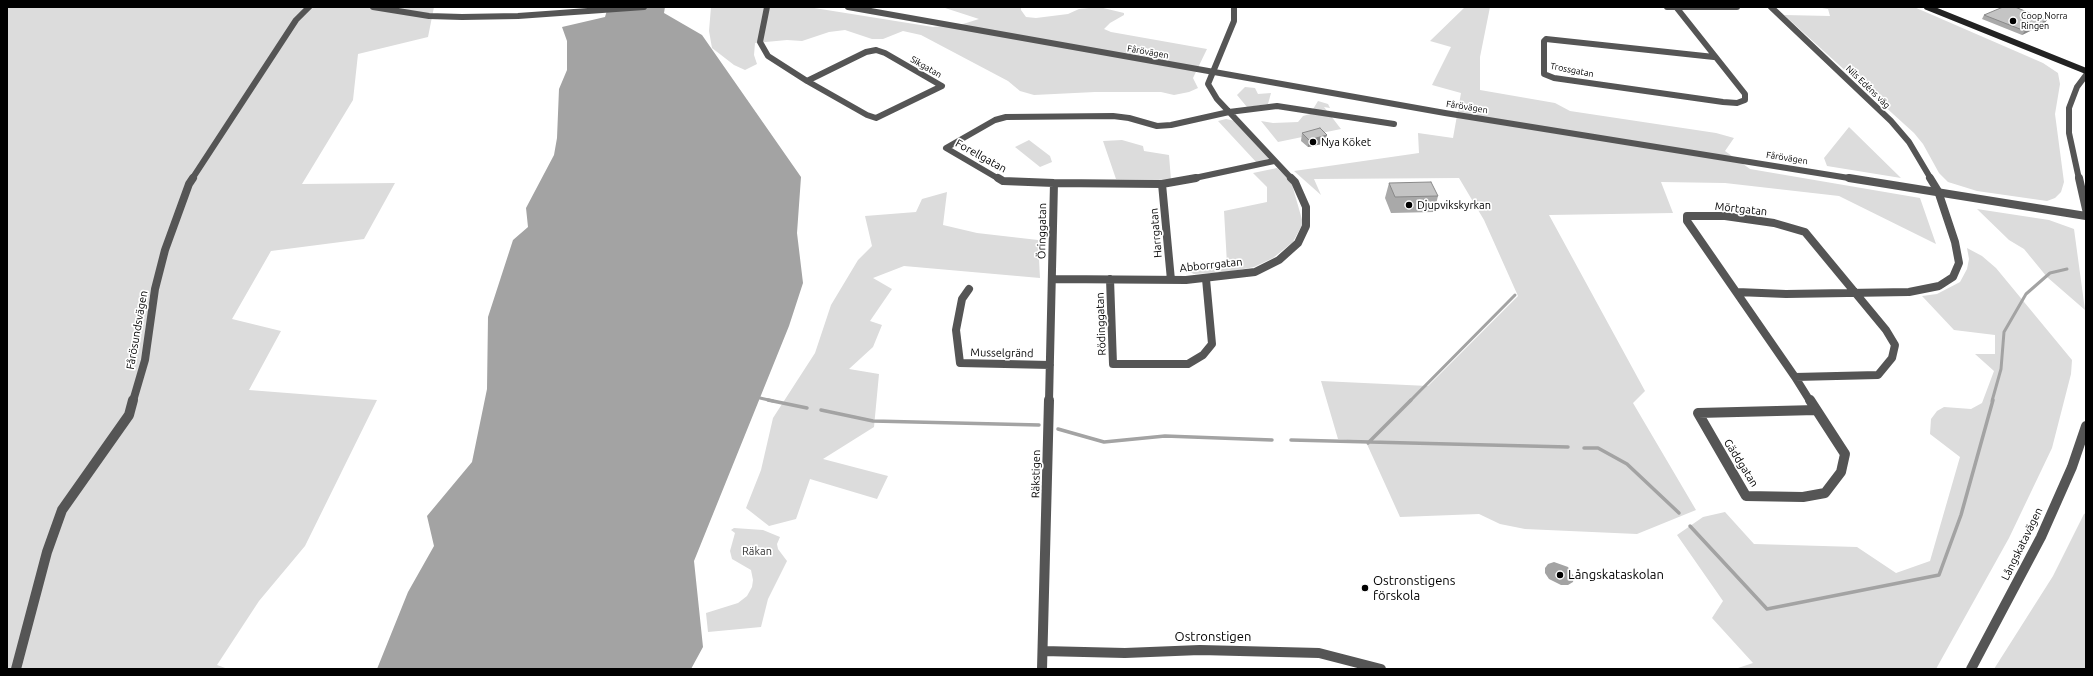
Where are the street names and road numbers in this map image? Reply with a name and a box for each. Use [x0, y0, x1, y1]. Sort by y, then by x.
street label: Fårövägen [1126, 43, 1170, 61]
street label: Sikgatan [908, 54, 944, 80]
street label: Trossgatan [1549, 60, 1595, 80]
street label: Nils Edéns väg [1844, 63, 1892, 111]
street label: Fårövägen [1445, 98, 1489, 116]
street label: Forellgatan [953, 137, 1009, 175]
street label: Fårövägen [1765, 149, 1809, 167]
street label: Mörtgatan [1714, 200, 1768, 218]
street label: Öringgatan [1035, 203, 1049, 259]
street label: Harrgatan [1147, 208, 1165, 258]
street label: Abborrgatan [1179, 255, 1243, 275]
street label: Fårösundsvägen [124, 290, 150, 370]
street label: Rödinggatan [1093, 292, 1109, 356]
street label: Musselgränd [970, 346, 1034, 360]
street label: Gäddgatan [1721, 437, 1761, 489]
street label: Räkstigen [1029, 450, 1043, 498]
street label: Långskatavägen [1999, 505, 2045, 583]
street label: Ostronstigen [1175, 629, 1251, 645]

